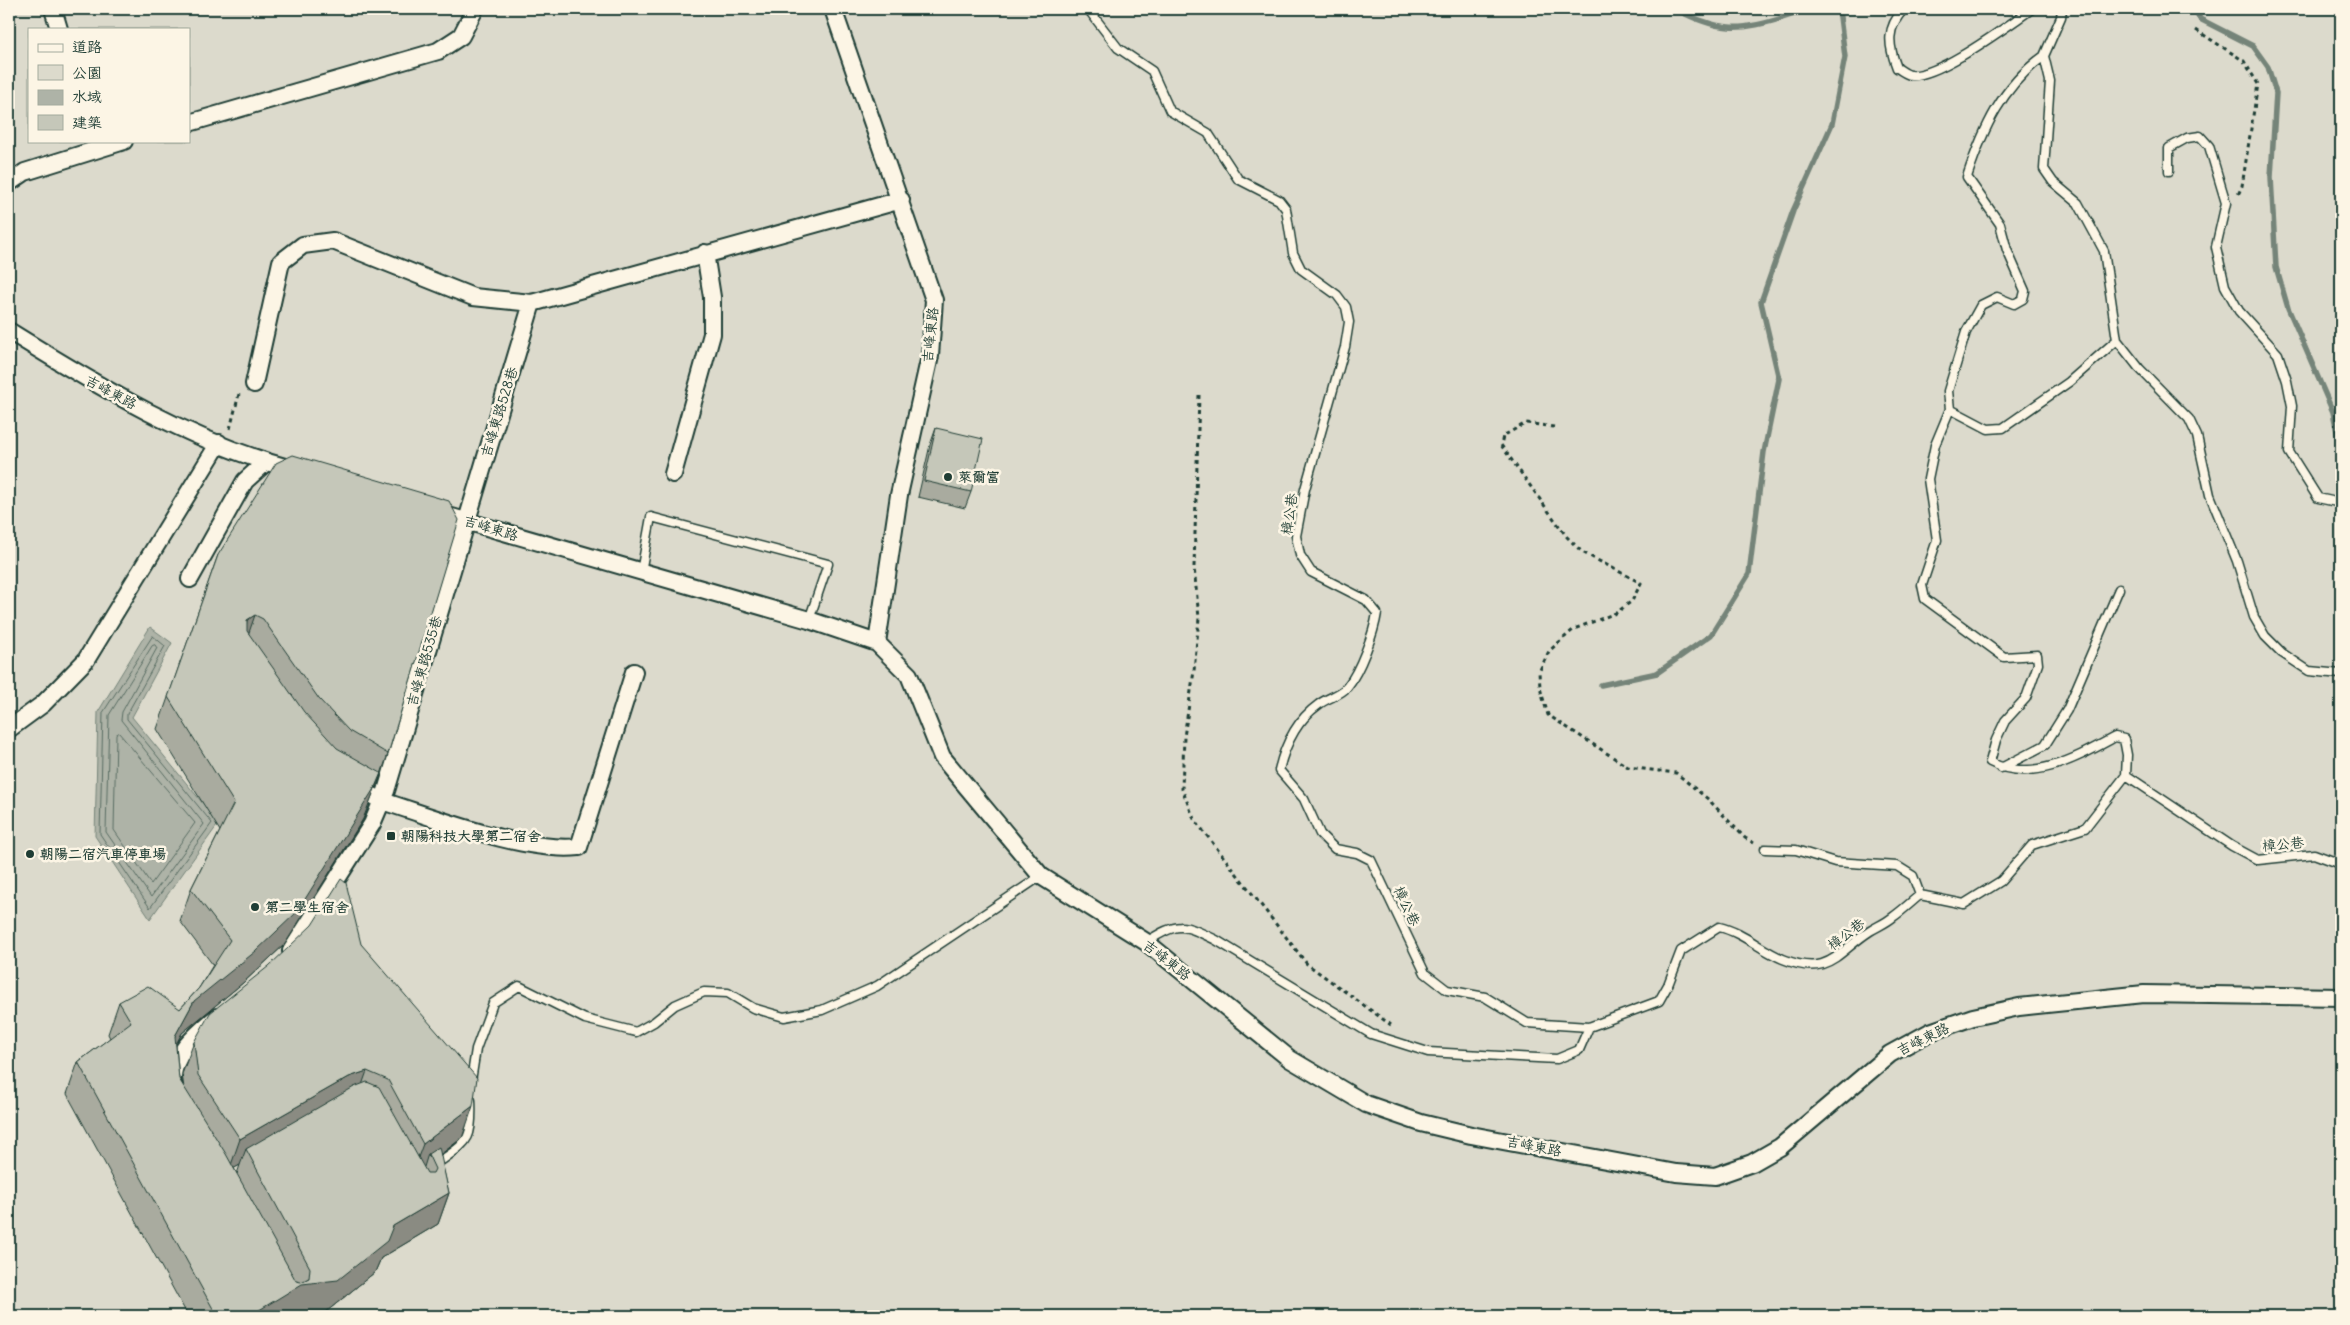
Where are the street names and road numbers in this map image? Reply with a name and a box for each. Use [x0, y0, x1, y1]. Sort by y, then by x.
street label: 吉峰東路 [918, 306, 942, 364]
street label: 吉峰東路528巷 [477, 364, 522, 459]
street label: 吉峰東路 [82, 371, 140, 413]
street label: 樟公巷 [1277, 491, 1301, 536]
street label: 吉峰東路 [462, 511, 520, 545]
street label: 吉峰東路535巷 [402, 612, 446, 709]
street label: 樟公巷 [2261, 833, 2306, 855]
street label: 樟公巷 [1390, 883, 1424, 930]
street label: 樟公巷 [1824, 914, 1869, 954]
street label: 吉峰東路 [1139, 936, 1195, 984]
street label: 吉峰東路 [1894, 1019, 1952, 1059]
street label: 吉峰東路 [1505, 1132, 1563, 1160]

